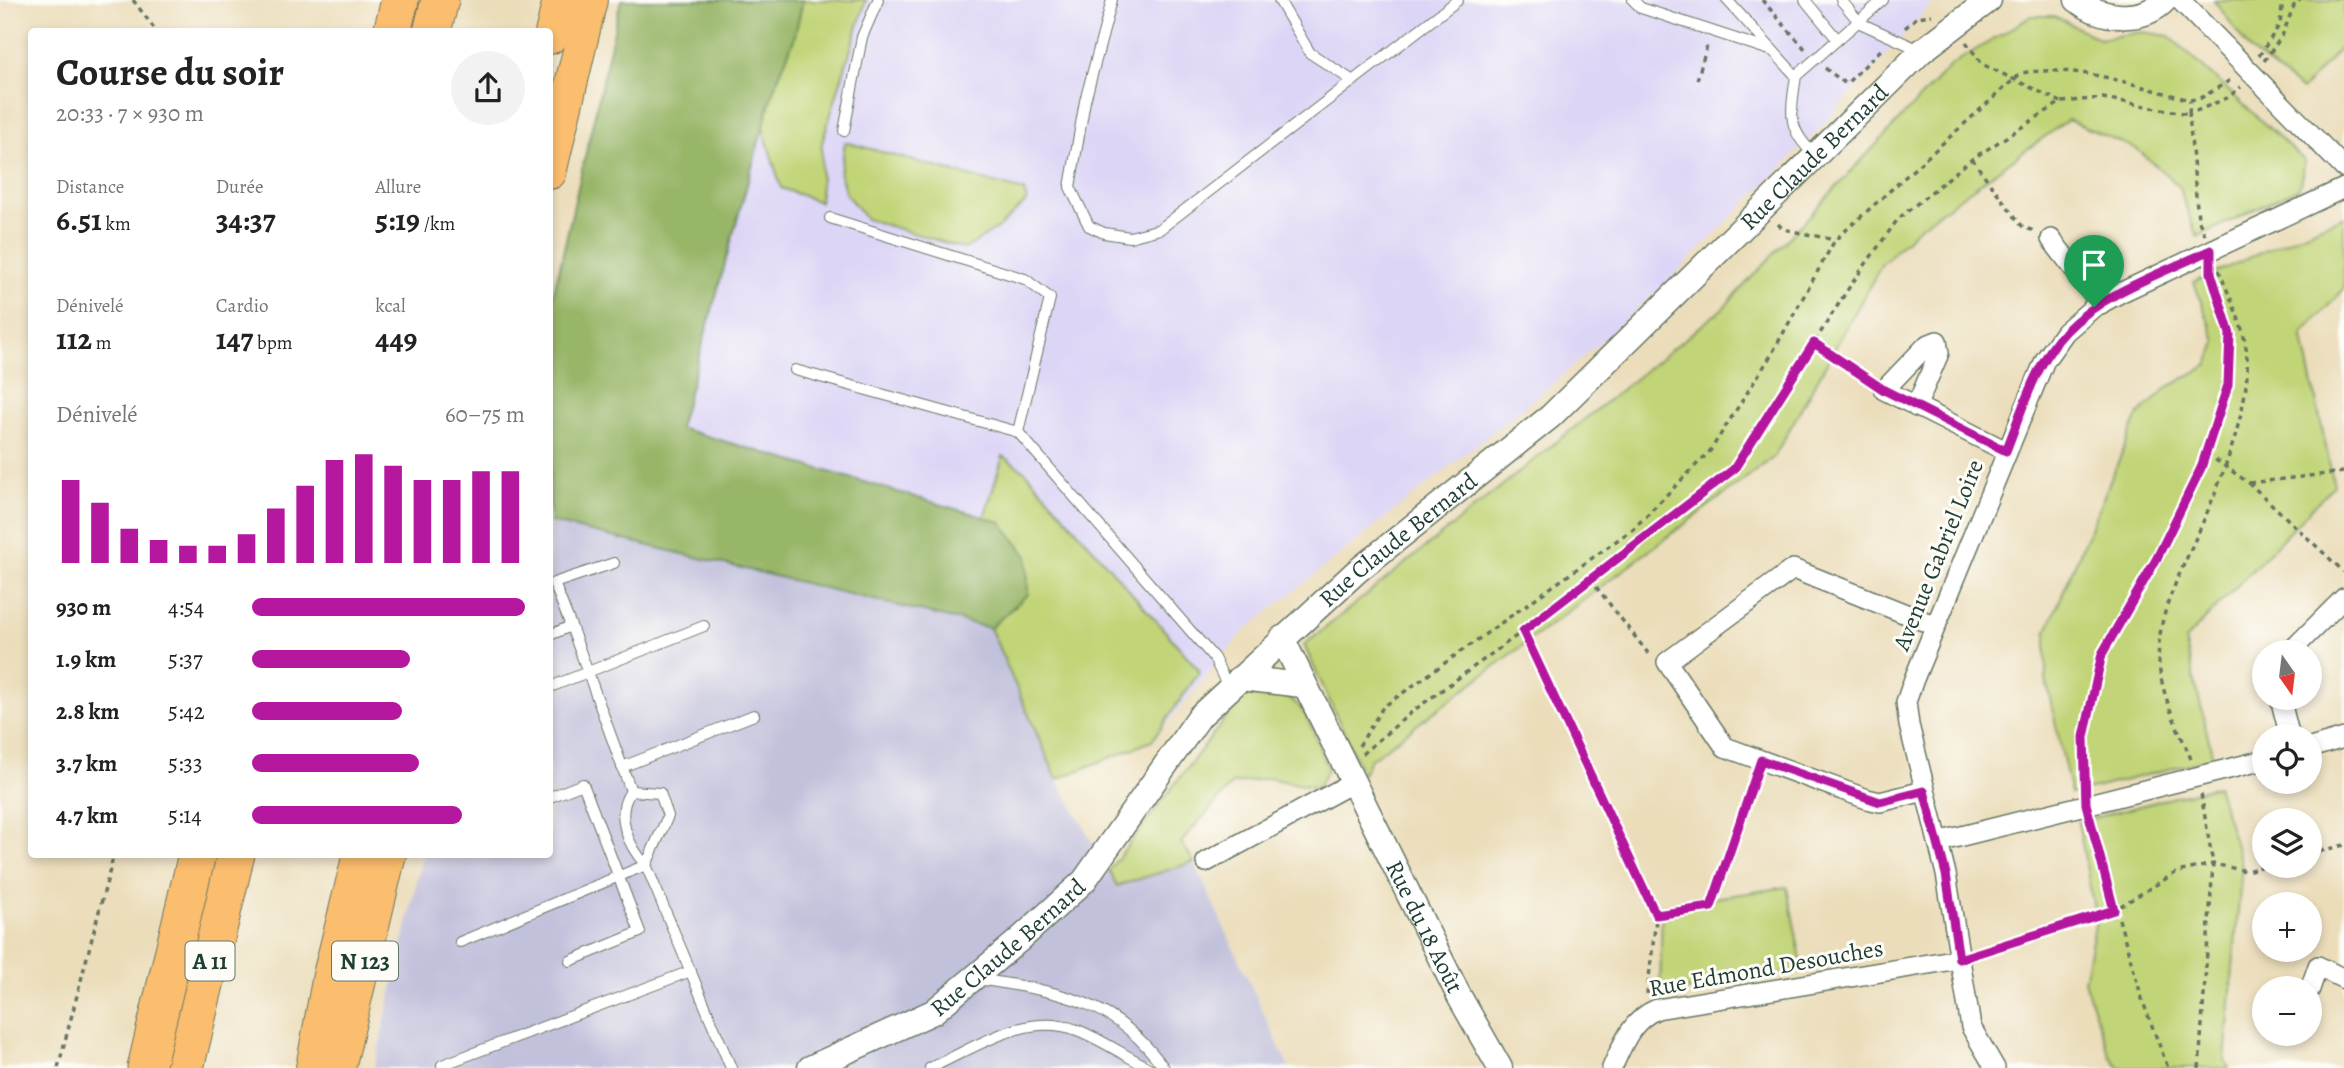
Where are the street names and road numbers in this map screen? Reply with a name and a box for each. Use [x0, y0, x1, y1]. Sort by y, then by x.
street label: Rue Claude Bernard [1733, 77, 1895, 237]
street label: Avenue Gabriel Loire [1885, 455, 1991, 656]
street label: Rue Claude Bernard [1312, 465, 1484, 614]
street label: Rue du 18 Août [1378, 855, 1471, 998]
street label: Rue Claude Bernard [923, 871, 1093, 1024]
street label: Rue Edmond Desouches [1646, 932, 1886, 1004]
road number: A 11 [186, 942, 234, 980]
road number: N 123 [332, 942, 398, 980]

